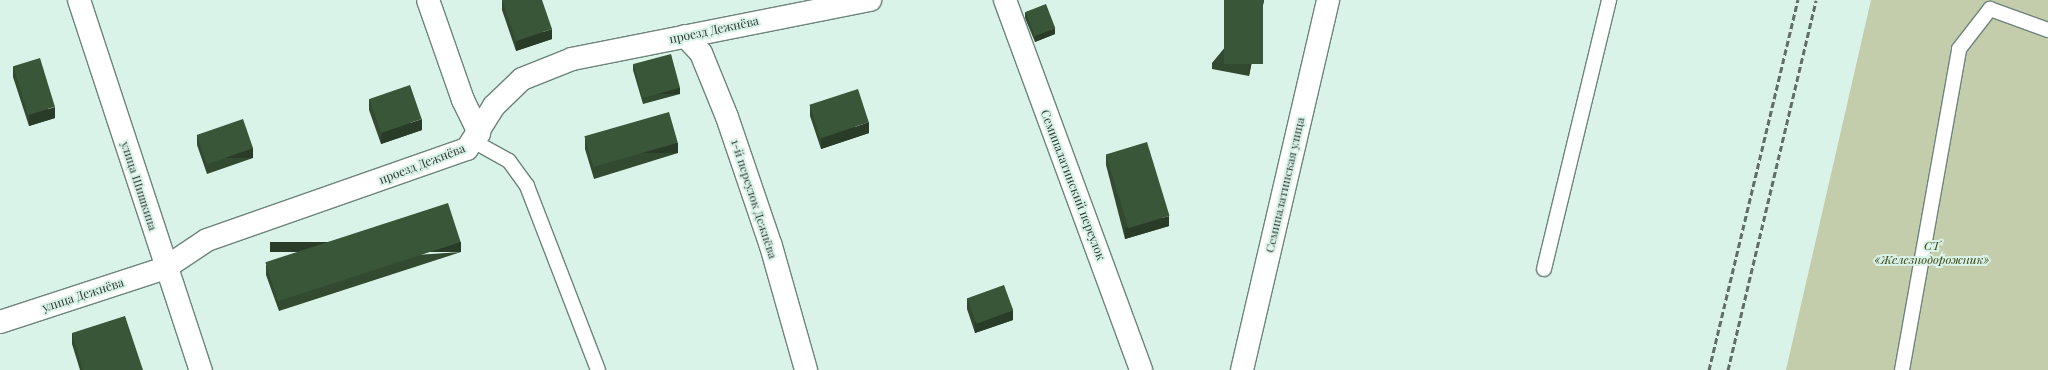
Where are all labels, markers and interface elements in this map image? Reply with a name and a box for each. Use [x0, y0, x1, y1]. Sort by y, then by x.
street label: проезд Дежнёва [668, 13, 760, 47]
street label: Семипалатинский переулок [1038, 108, 1108, 262]
street label: Семипалатинская улица [1262, 116, 1308, 254]
street label: 1-й переулок Дежнёва [728, 138, 780, 260]
street label: улица Шишкина [118, 140, 160, 232]
street label: проезд Дежнёва [377, 141, 467, 187]
park label: СТ «Железнодорожник» [1874, 239, 1990, 267]
street label: улица Дежнёва [40, 275, 126, 315]

